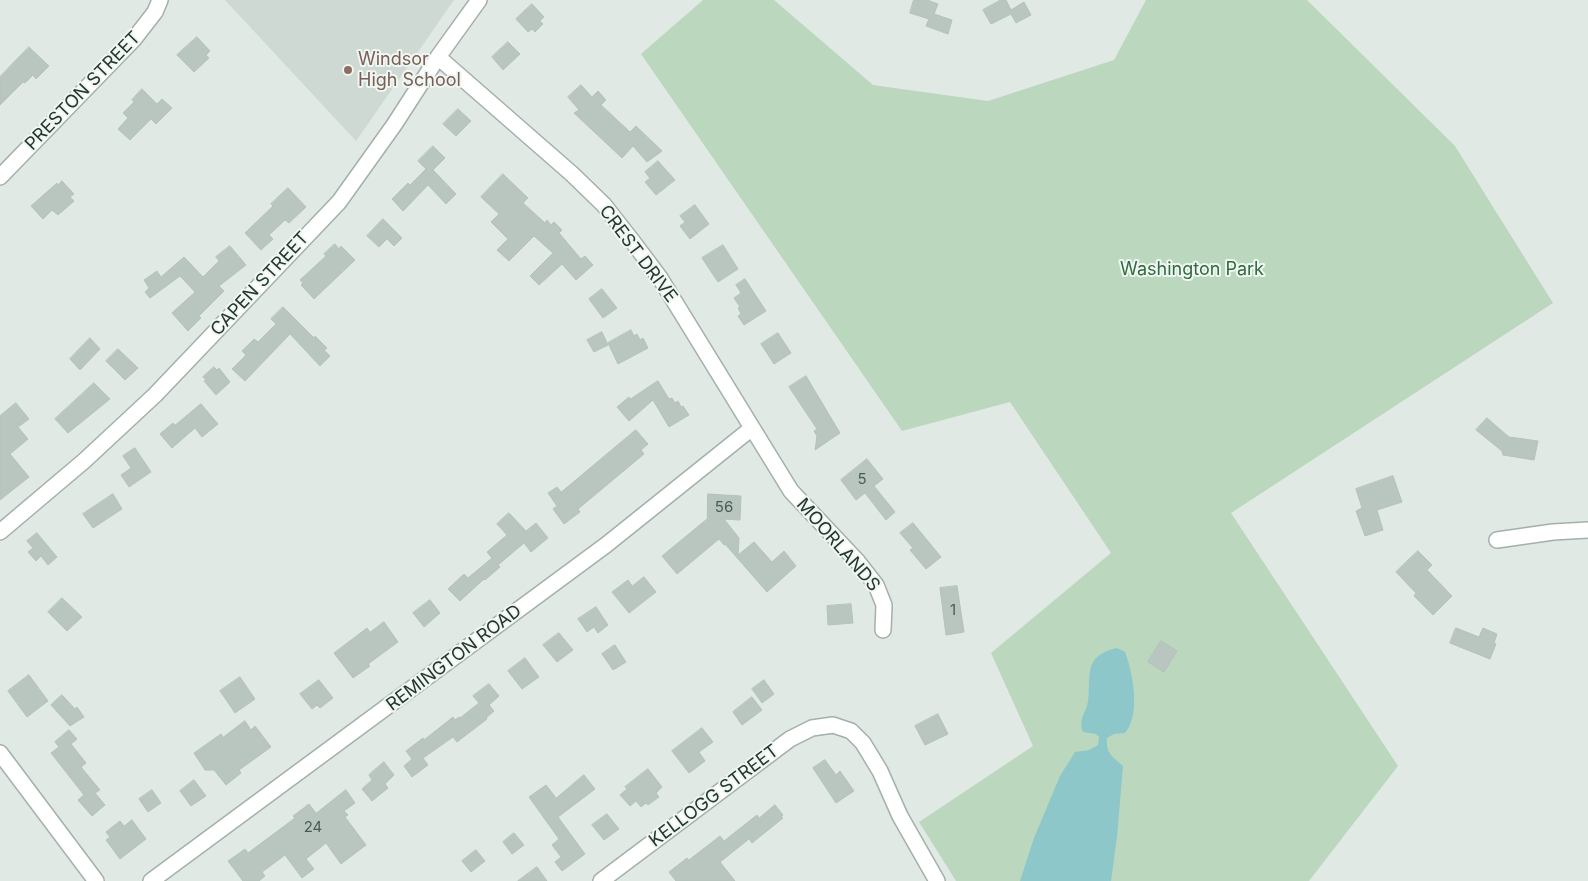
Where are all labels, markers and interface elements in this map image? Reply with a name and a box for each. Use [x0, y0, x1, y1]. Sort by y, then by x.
street label: PRESTON STREET [21, 27, 145, 155]
place label: Windsor High School [358, 49, 461, 92]
marker: Windsor High School [342, 64, 354, 76]
street label: CREST DRIVE [594, 201, 682, 307]
street label: CAPEN STREET [206, 228, 314, 340]
park label: Washington Park [1120, 259, 1264, 281]
house number: 5 [857, 470, 867, 488]
street label: MOORLANDS [792, 494, 884, 596]
house number: 56 [715, 498, 733, 516]
street label: REMINGTON ROAD [382, 600, 526, 716]
house number: 1 [950, 601, 956, 619]
street label: KELLOGG STREET [645, 740, 783, 852]
house number: 24 [304, 818, 322, 836]

